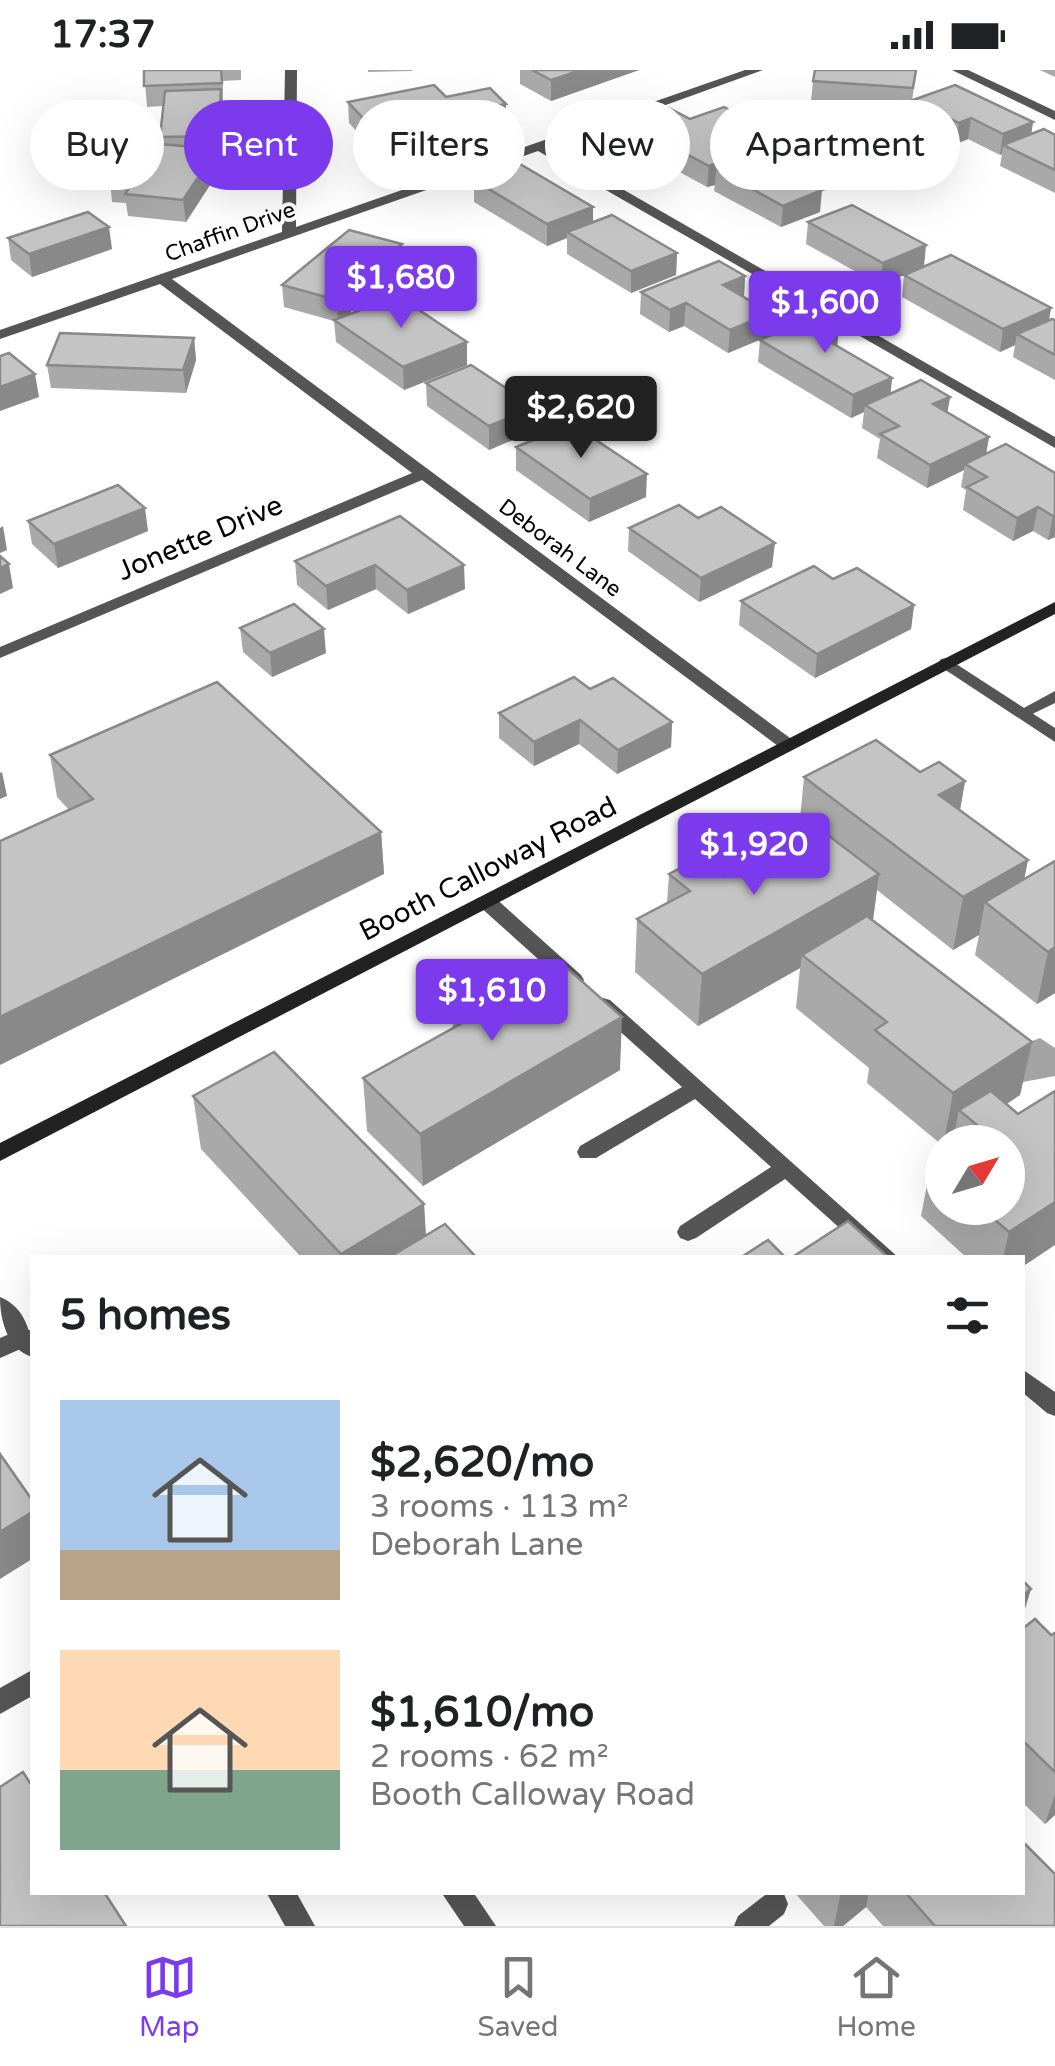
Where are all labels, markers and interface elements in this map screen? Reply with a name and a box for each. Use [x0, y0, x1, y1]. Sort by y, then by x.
text: 17:37 [50, 12, 155, 58]
chip: Buy [30, 100, 164, 190]
chip: Rent [184, 100, 333, 190]
chip: Filters [353, 100, 525, 190]
chip: New [545, 100, 690, 190]
chip: Apartment [710, 100, 960, 190]
street label: Chaffin Drive [161, 196, 299, 268]
pin: $1,680 [320, 246, 482, 331]
text: $1,680 [347, 259, 455, 297]
pin: $1,600 [744, 271, 906, 356]
text: $1,600 [771, 284, 879, 322]
pin: $2,620 [500, 376, 662, 461]
text: $2,620 [527, 389, 635, 427]
street label: Jonette Drive [112, 488, 288, 588]
street label: Deborah Lane [494, 494, 626, 602]
street label: Booth Calloway Road [354, 789, 622, 949]
pin: $1,920 [673, 813, 835, 898]
text: $1,920 [700, 826, 808, 864]
pin: $1,610 [411, 959, 573, 1044]
text: $1,610 [438, 972, 546, 1010]
north arrow [925, 1125, 1025, 1225]
map controls [925, 1125, 1025, 1225]
icon: filters [940, 1288, 995, 1343]
text: 5 homes [60, 1290, 231, 1341]
text: $2,620/mo [370, 1437, 594, 1488]
icon: home [140, 1440, 260, 1560]
text: 3 rooms · 113 m² [370, 1488, 629, 1526]
text: Deborah Lane [370, 1526, 583, 1564]
text: $1,610/mo [370, 1687, 594, 1738]
icon: home [140, 1690, 260, 1810]
text: 2 rooms · 62 m² [370, 1738, 609, 1776]
text: Booth Calloway Road [370, 1776, 695, 1814]
tab: Map [139, 1950, 200, 2044]
tab: Saved [478, 1950, 559, 2044]
tab: Home [837, 1950, 916, 2044]

